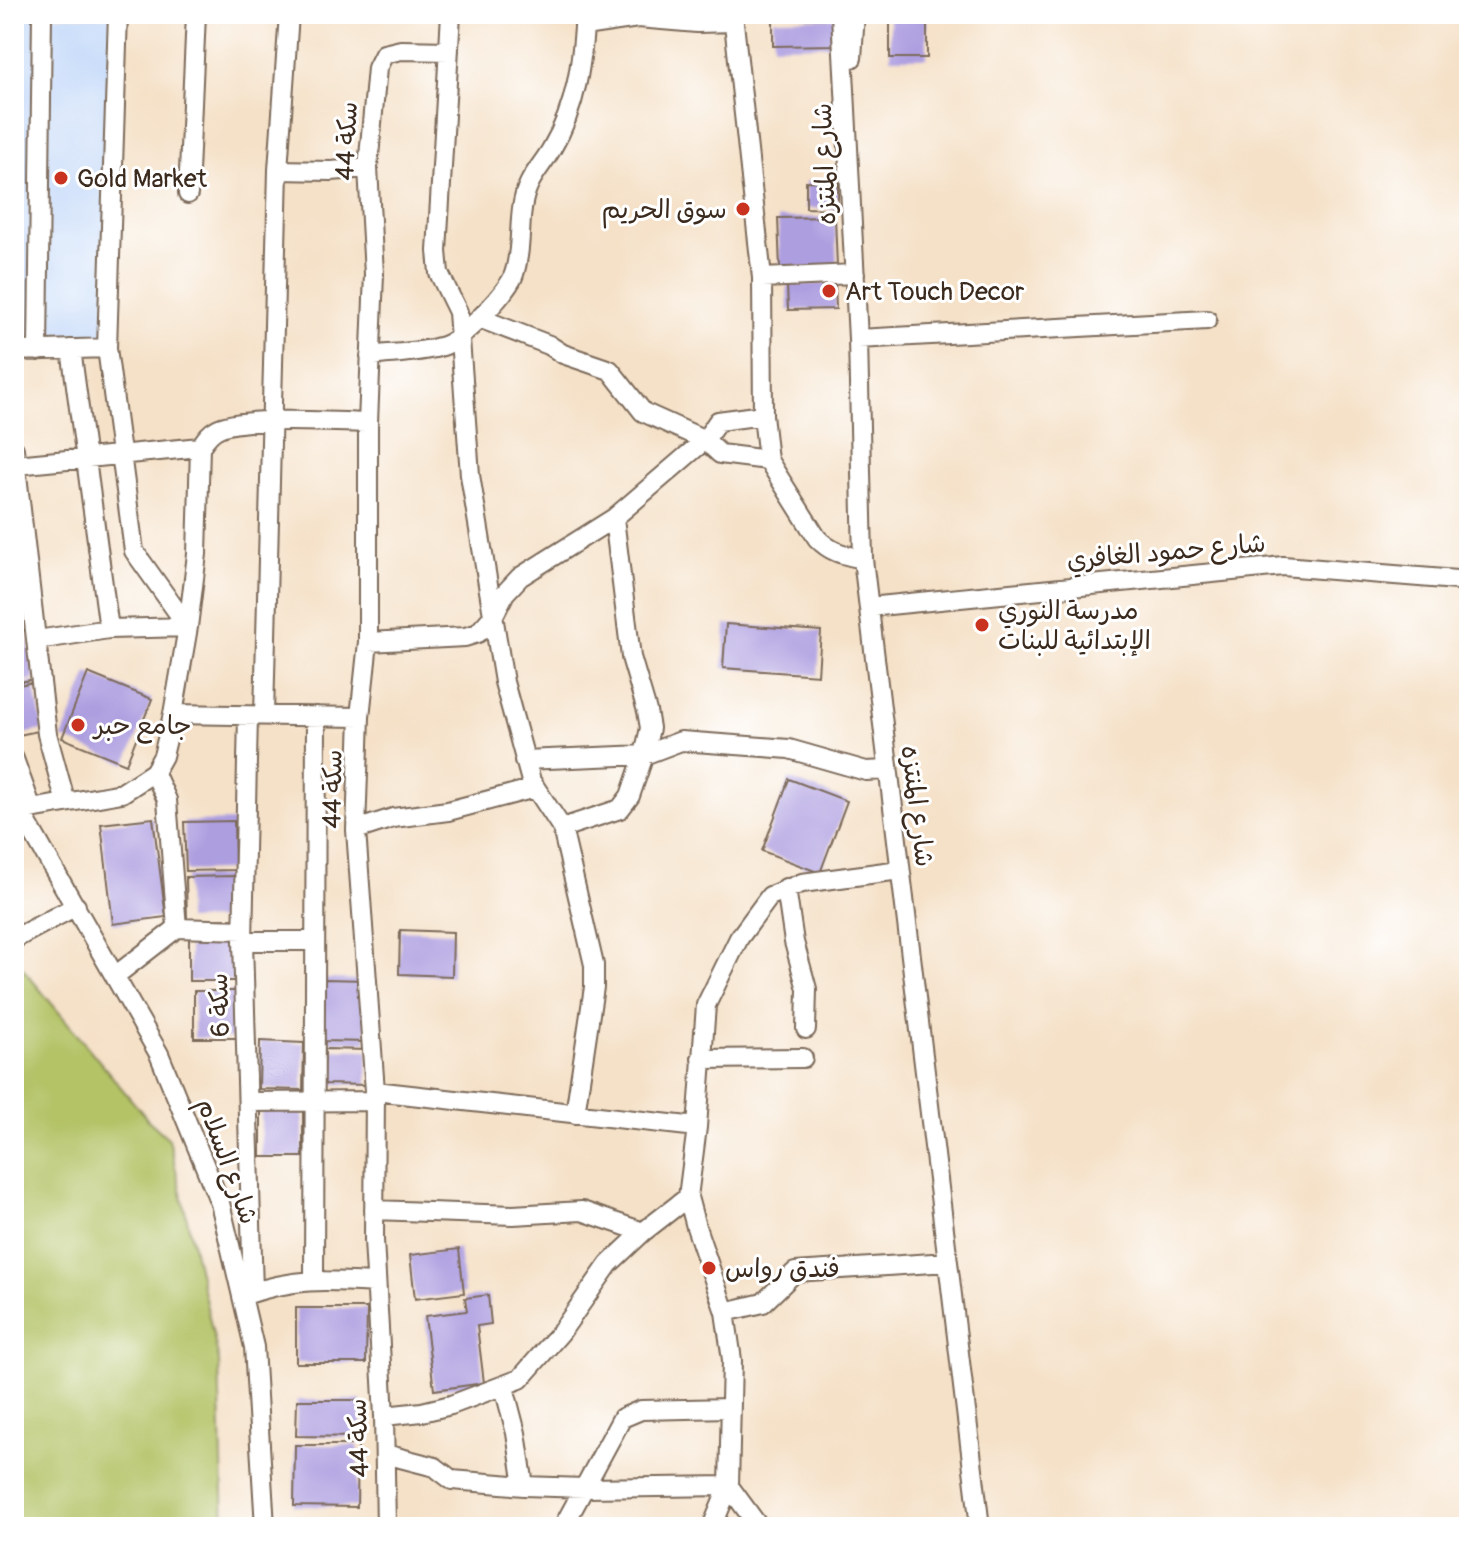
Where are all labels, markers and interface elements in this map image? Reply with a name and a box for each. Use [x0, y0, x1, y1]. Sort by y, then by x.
street label: سكة 44 [329, 101, 365, 181]
street label: شارع المنتزه [807, 102, 844, 226]
place label: Gold Market [77, 163, 208, 195]
marker: Gold Market [52, 169, 70, 187]
place label: سوق الحريم [601, 194, 727, 229]
marker: سوق الحريم [734, 200, 752, 218]
place label: Art Touch Decor [845, 276, 1025, 308]
marker: Art Touch Decor [820, 282, 838, 300]
street label: شارع حمود الغافري [1065, 527, 1267, 579]
place label: مدرسة النوري الإبتدائية للبنات [998, 595, 1151, 657]
marker: مدرسة النوري الإبتدائية للبنات [973, 616, 991, 634]
place label: جامع حبر [92, 710, 192, 744]
marker: جامع حبر [69, 716, 87, 734]
street label: شارع المنتزه [893, 744, 940, 869]
street label: سكة 44 [316, 749, 350, 829]
street label: سكة 6 [203, 972, 237, 1038]
street label: شارع السلام [187, 1094, 265, 1230]
place label: فندق رواس [725, 1253, 840, 1285]
marker: فندق رواس [700, 1259, 718, 1277]
street label: سكة 44 [342, 1398, 376, 1478]

